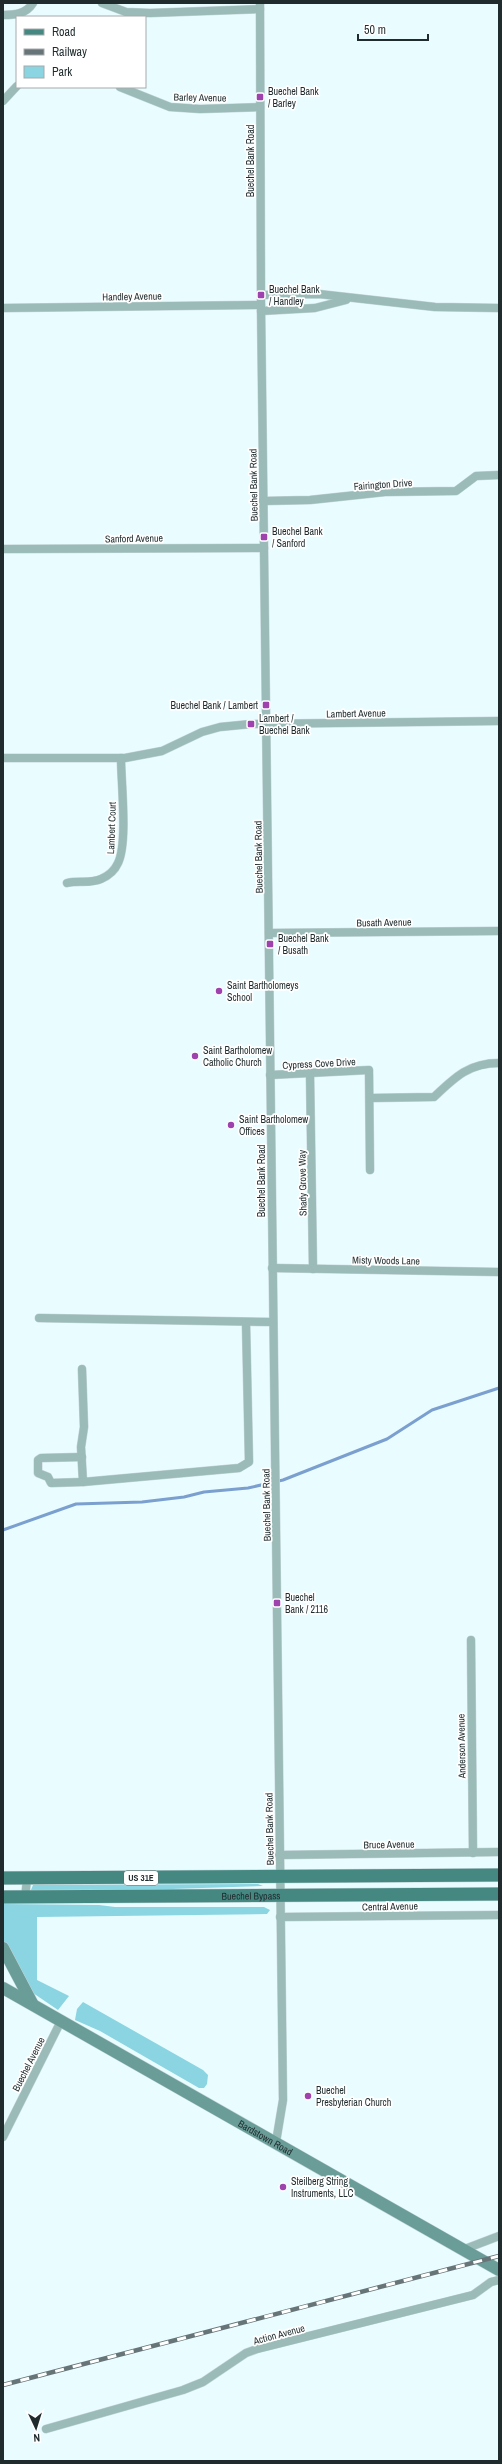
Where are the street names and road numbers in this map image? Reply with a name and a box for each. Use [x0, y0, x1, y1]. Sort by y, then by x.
street label: Barley Avenue [174, 91, 227, 104]
street label: Buechel Bank Road [244, 125, 257, 197]
street label: Handley Avenue [102, 289, 162, 304]
street label: Buechel Bank Road [246, 449, 261, 521]
street label: Fairington Drive [353, 476, 413, 493]
street label: Sanford Avenue [105, 531, 164, 546]
street label: Lambert Avenue [326, 706, 386, 721]
street label: Lambert Court [104, 801, 119, 854]
street label: Buechel Bank Road [251, 821, 266, 893]
street label: Busath Avenue [356, 916, 412, 929]
street label: Cypress Cove Drive [282, 1055, 356, 1072]
street label: Buechel Bank Road [255, 1145, 268, 1217]
street label: Shady Grove Way [295, 1149, 310, 1216]
street label: Misty Woods Lane [352, 1253, 420, 1268]
street label: Buechel Bank Road [259, 1469, 274, 1541]
street label: Anderson Avenue [454, 1713, 469, 1779]
street label: Buechel Bank Road [262, 1793, 277, 1865]
street label: Bruce Avenue [363, 1838, 415, 1851]
road number: US 31E [124, 1871, 158, 1885]
street label: Buechel Bypass [222, 1889, 280, 1903]
street label: Central Avenue [362, 1900, 419, 1913]
street label: Buechel Avenue [9, 2035, 48, 2094]
street label: Bardstown Road [236, 2117, 295, 2158]
street label: Action Avenue [251, 2321, 307, 2348]

